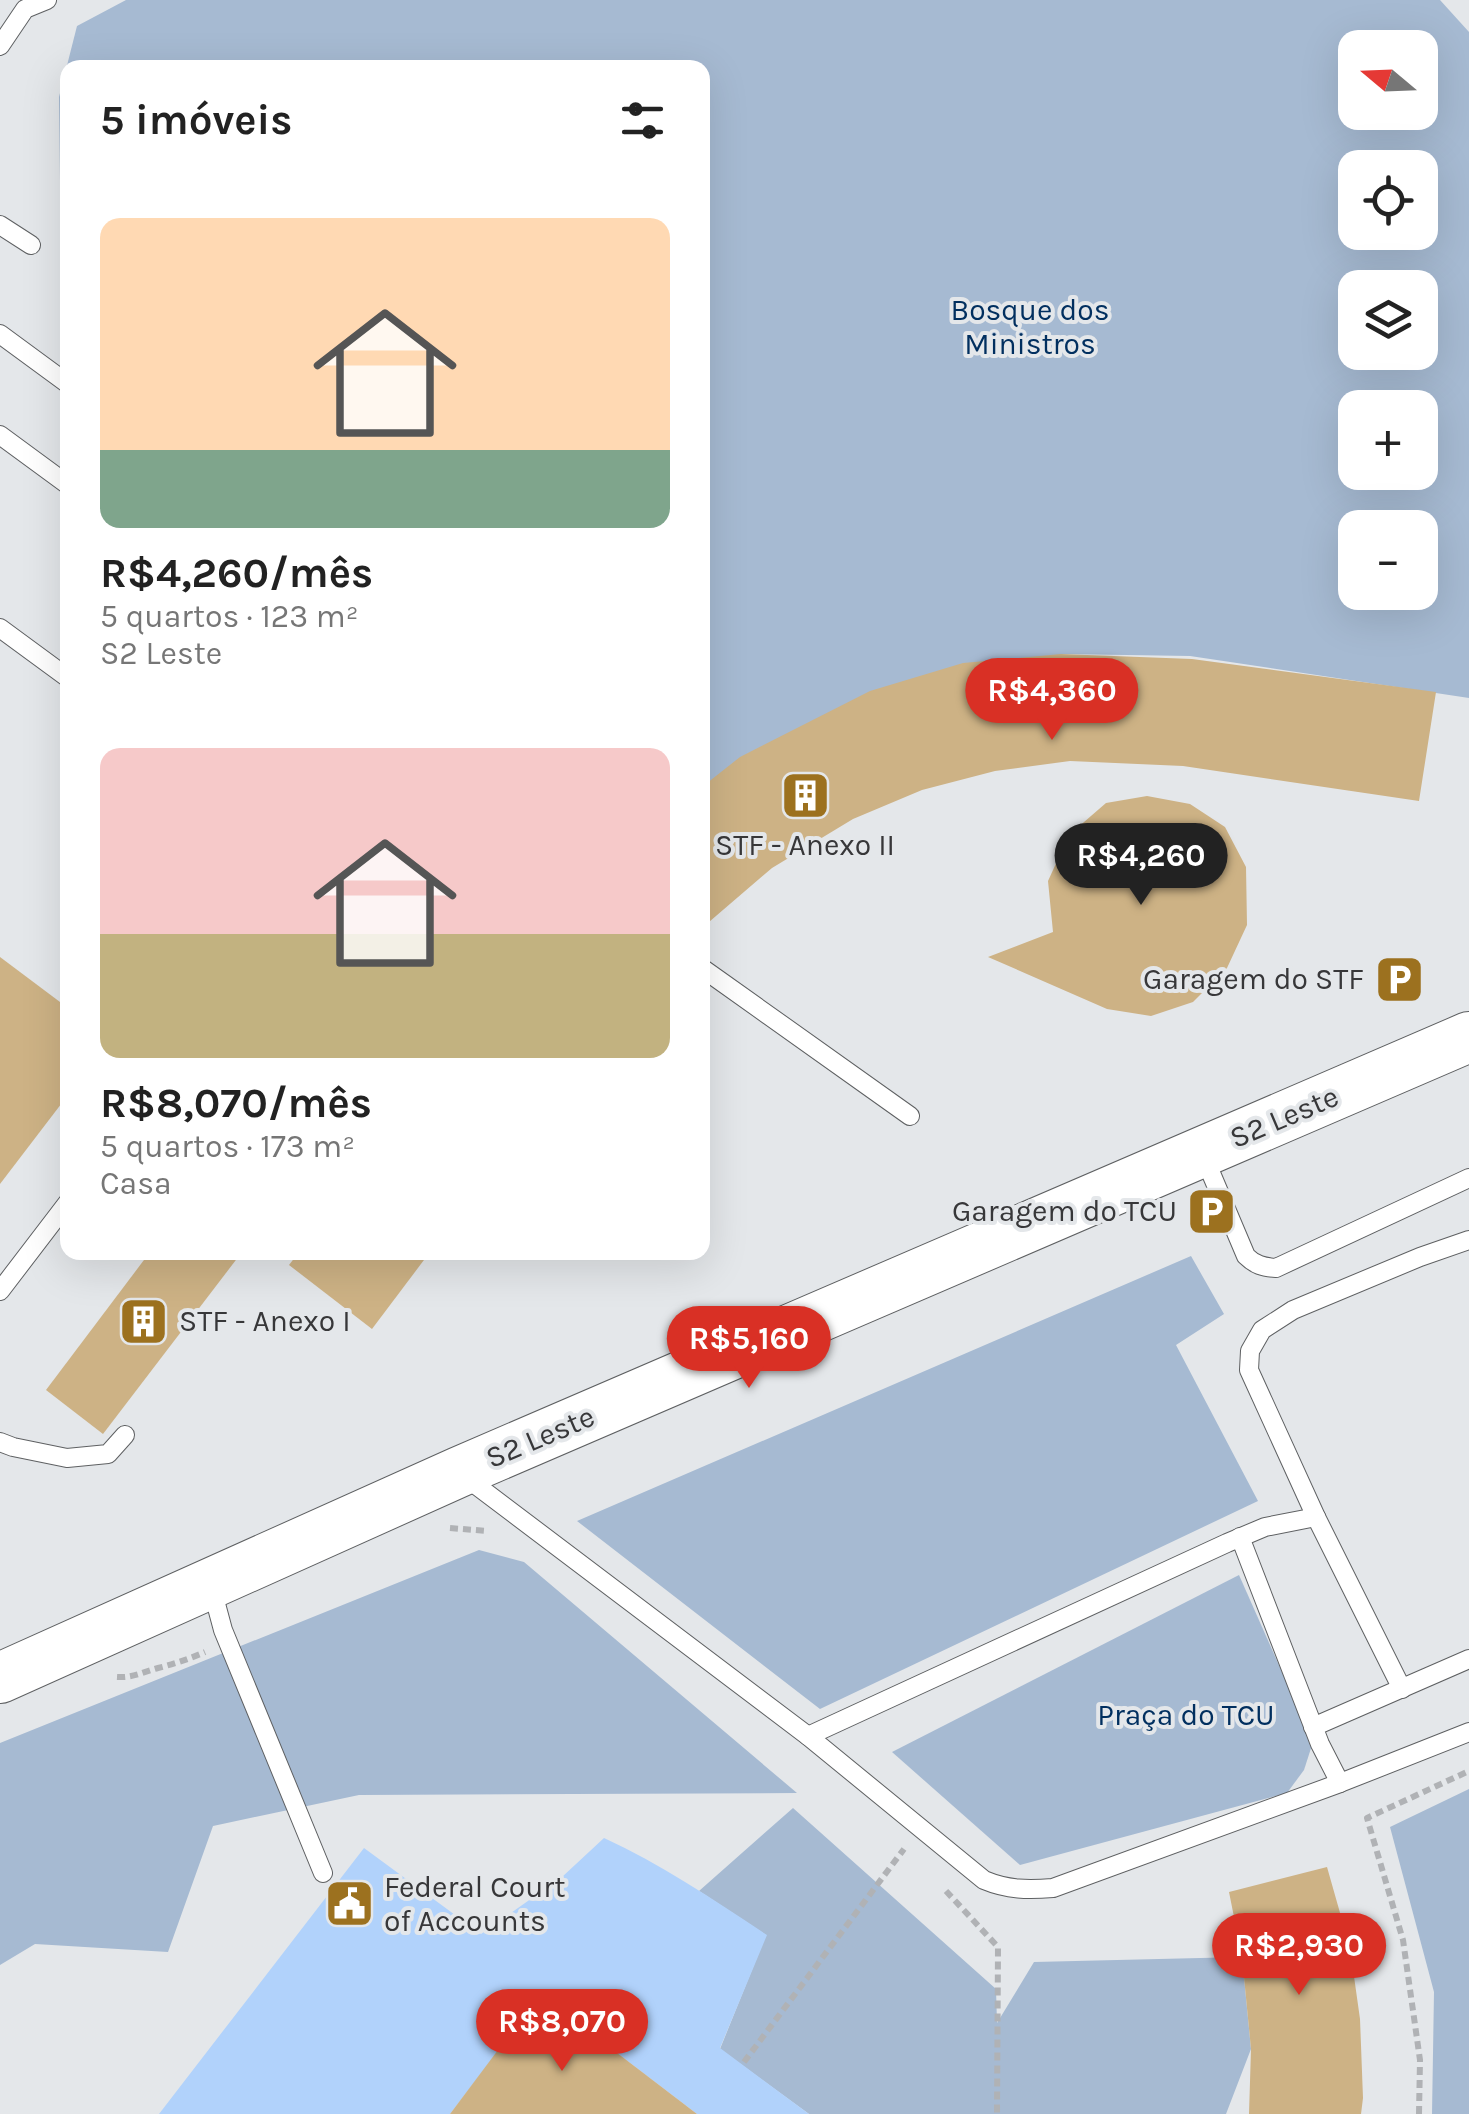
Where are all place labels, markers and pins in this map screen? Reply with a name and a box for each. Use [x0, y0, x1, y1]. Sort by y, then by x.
pin: R$4,360 [960, 658, 1144, 743]
building icon: STF - Anexo II [779, 770, 831, 822]
pin: R$4,260 [1049, 823, 1233, 908]
place label: STF - Anexo II [715, 827, 895, 863]
parking icon: Garagem do STF [1373, 953, 1425, 1005]
place label: Garagem do STF [1143, 961, 1364, 997]
parking icon: Garagem do TCU [1186, 1185, 1238, 1237]
place label: Garagem do TCU [952, 1193, 1177, 1229]
building icon: STF - Anexo I [118, 1295, 170, 1347]
place label: STF - Anexo I [179, 1303, 351, 1339]
pin: R$5,160 [657, 1306, 841, 1391]
place label: Federal Court of Accounts [384, 1869, 565, 1939]
public building icon: Federal Court of Accounts [323, 1878, 375, 1930]
pin: R$2,930 [1207, 1913, 1391, 1998]
pin: R$8,070 [470, 1989, 654, 2074]

